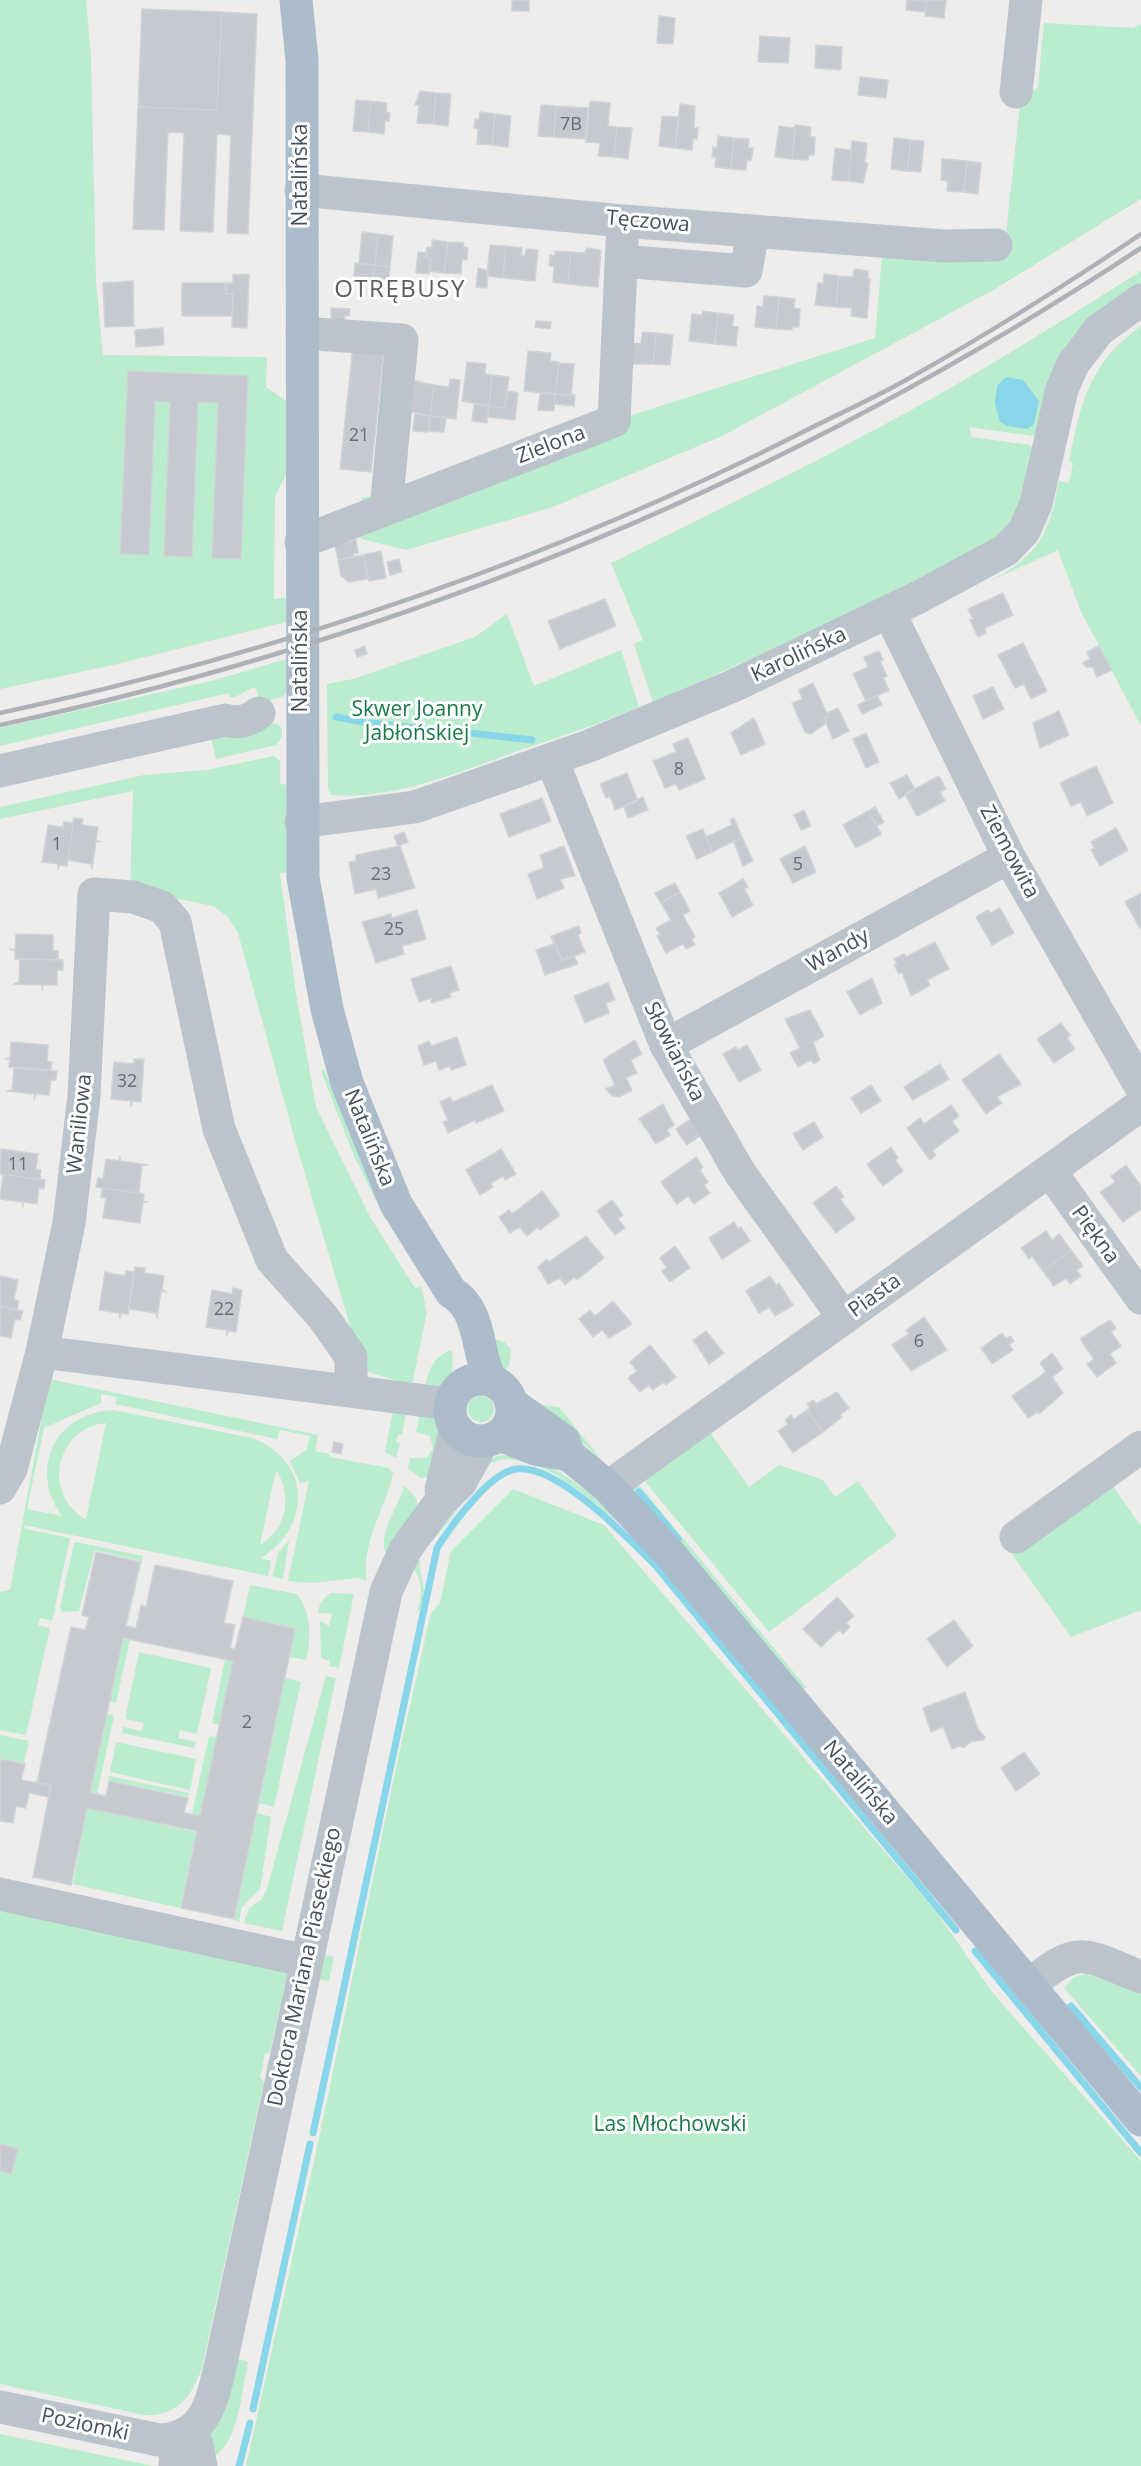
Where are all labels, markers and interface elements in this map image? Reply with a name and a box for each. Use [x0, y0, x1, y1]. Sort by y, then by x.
house number: 7B [560, 114, 582, 136]
street label: Natalińska [288, 124, 314, 226]
street label: Tęczowa [605, 206, 691, 238]
district label: OTRĘBUSY [334, 276, 466, 304]
street label: Zielona [513, 420, 589, 470]
house number: 21 [349, 425, 369, 447]
street label: Natalińska [288, 610, 314, 712]
street label: Karolińska [747, 622, 851, 688]
park label: Skwer Joanny Jabłońskiej [352, 697, 482, 747]
house number: 8 [674, 759, 684, 781]
street label: Ziemowita [974, 801, 1044, 903]
house number: 1 [52, 834, 62, 856]
house number: 5 [793, 854, 803, 876]
house number: 23 [371, 864, 391, 886]
house number: 25 [384, 919, 404, 941]
street label: Wandy [802, 924, 874, 978]
street label: Słowiańska [638, 998, 710, 1106]
house number: 32 [117, 1071, 137, 1093]
street label: Waniliowa [62, 1073, 98, 1175]
street label: Natalińska [338, 1086, 400, 1190]
house number: 11 [8, 1154, 28, 1176]
street label: Piękna [1066, 1201, 1124, 1269]
street label: Piasta [844, 1269, 906, 1323]
house number: 22 [214, 1299, 234, 1321]
house number: 6 [914, 1331, 924, 1353]
house number: 2 [242, 1712, 252, 1734]
street label: Natalińska [817, 1736, 903, 1830]
street label: Doktora Mariana Piaseckiego [263, 1825, 347, 2109]
park label: Las Młochowski [593, 2112, 747, 2138]
street label: Poziomki [39, 2403, 131, 2447]

